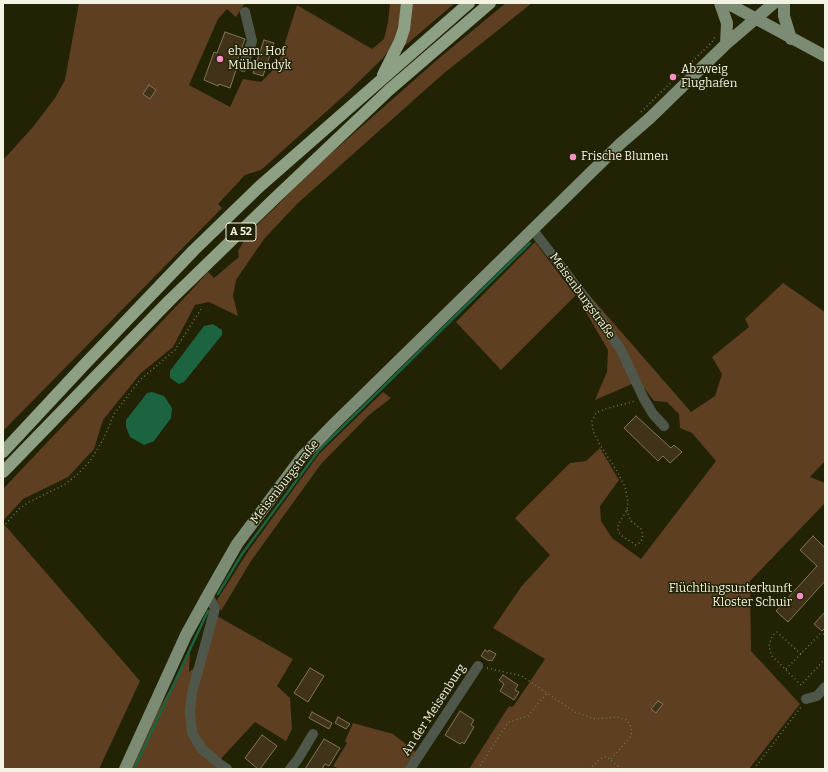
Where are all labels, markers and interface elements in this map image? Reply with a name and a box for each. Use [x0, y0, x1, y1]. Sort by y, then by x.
place label: ehem. Hof Mühlendyk [228, 45, 291, 73]
marker: ehem. Hof Mühlendyk [215, 54, 225, 64]
place label: Abzweig Flughafen [681, 63, 737, 91]
marker: Abzweig Flughafen [668, 72, 678, 82]
place label: Frische Blumen [581, 150, 668, 164]
marker: Frische Blumen [568, 152, 578, 162]
road number: A 52 [226, 223, 256, 241]
street label: Meisenburgstraße [546, 250, 618, 342]
street label: Meisenburgstraße [248, 437, 322, 527]
place label: Flüchtlingsunterkunft Kloster Schuir [669, 582, 792, 610]
marker: Flüchtlingsunterkunft Kloster Schuir [795, 591, 805, 601]
street label: An der Meisenburg [399, 661, 469, 759]

